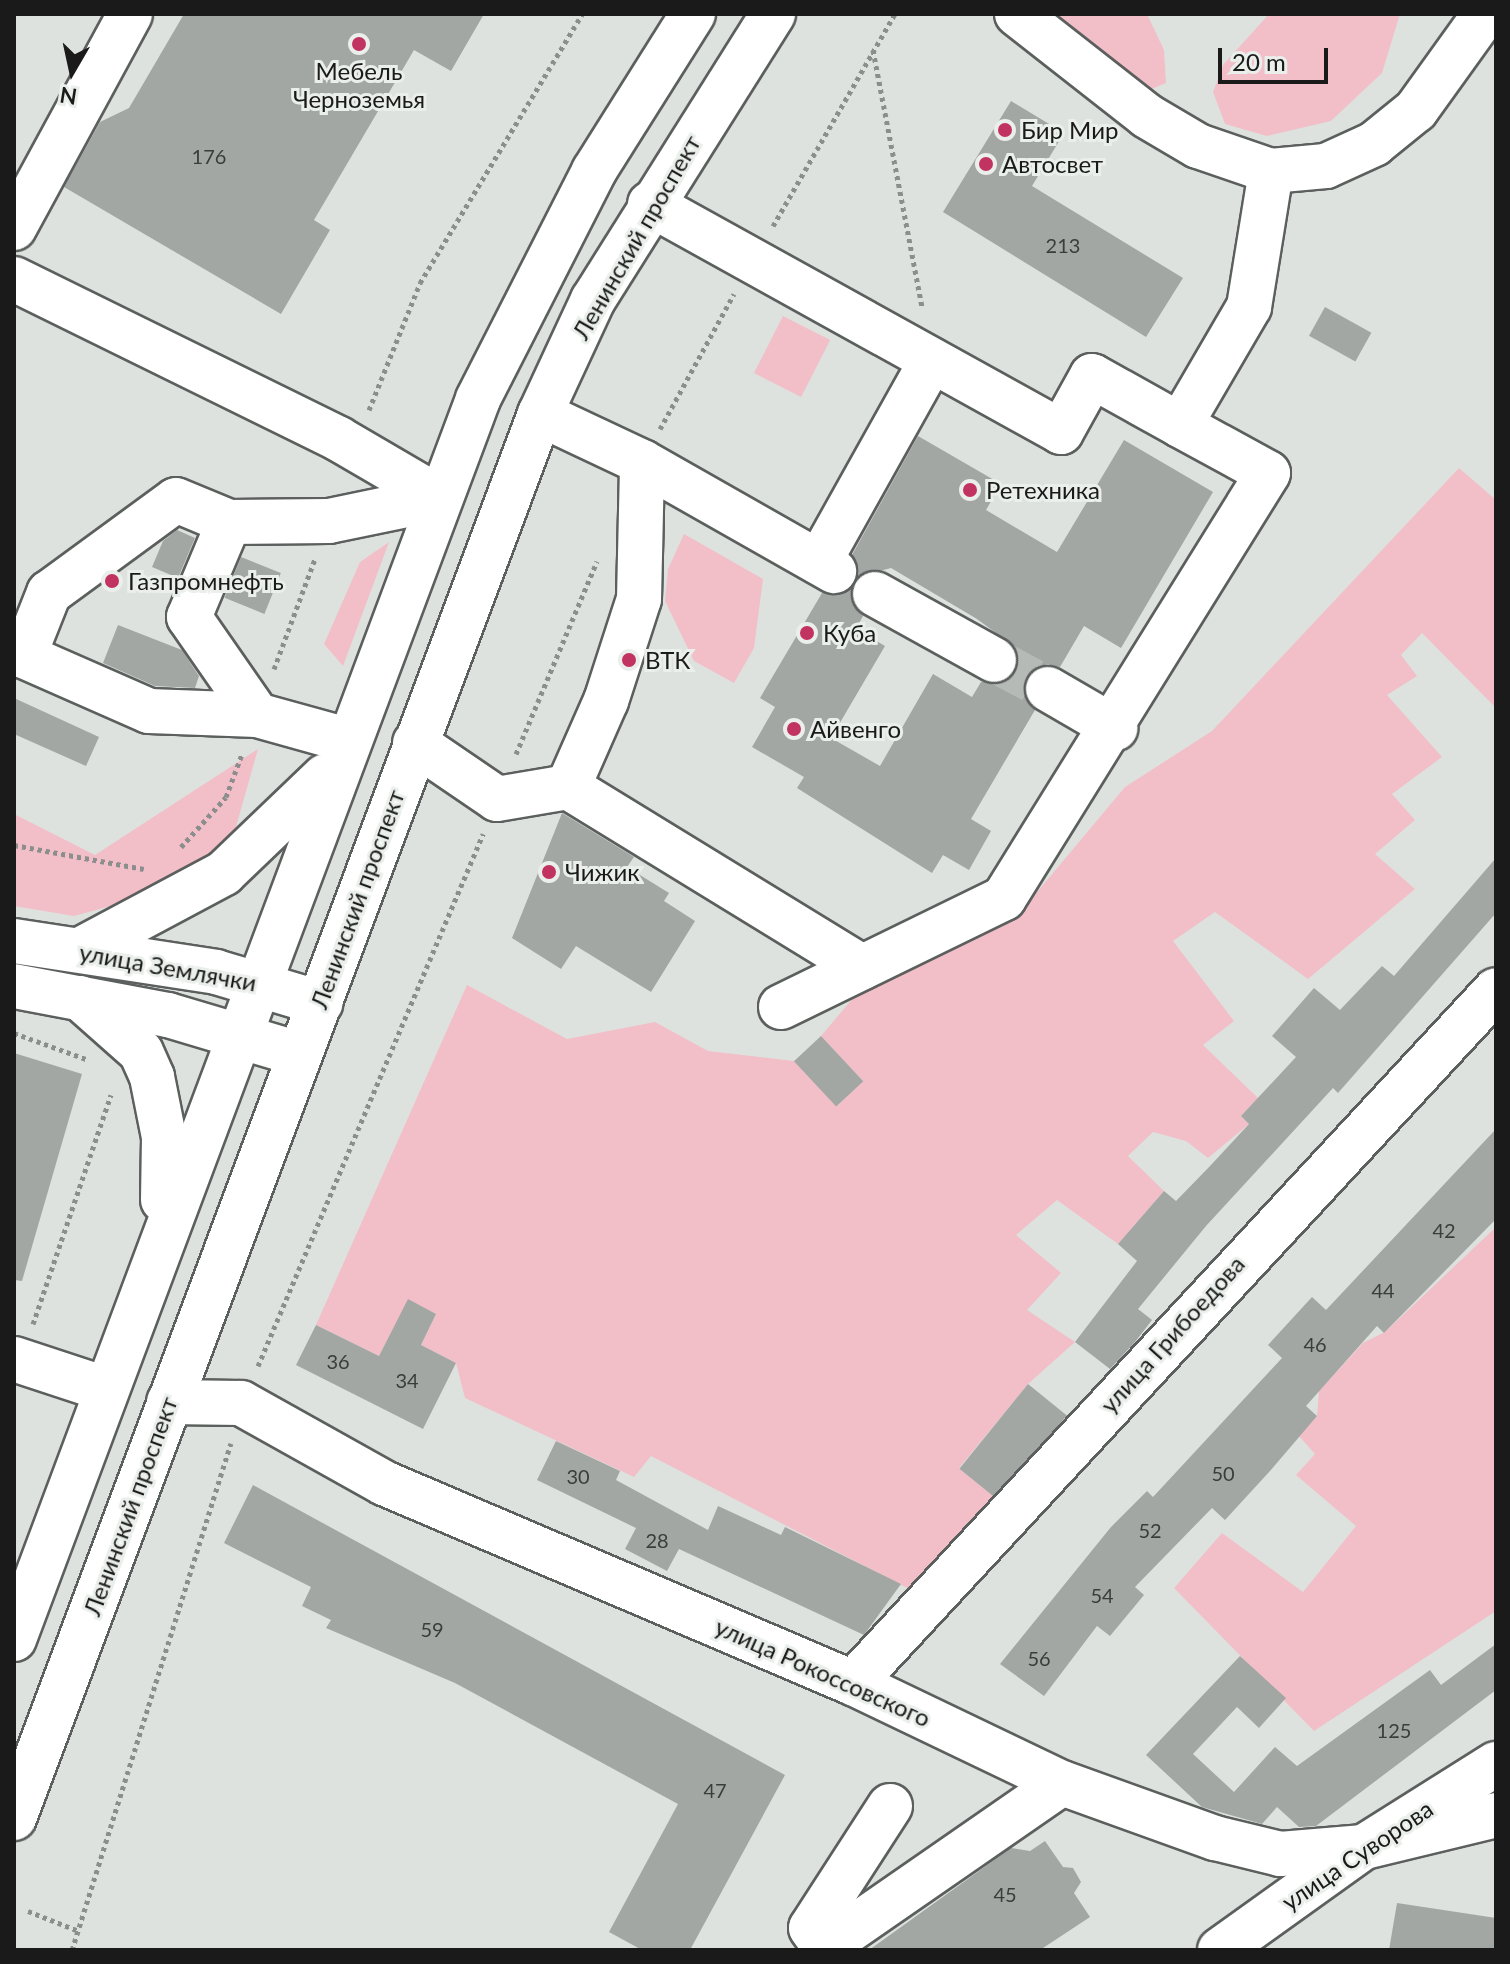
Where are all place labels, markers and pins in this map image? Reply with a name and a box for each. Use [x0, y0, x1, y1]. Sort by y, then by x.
marker: Мебель Черноземья [350, 35, 368, 53]
place label: Мебель Черноземья [293, 57, 425, 113]
place label: Бир Мир [1021, 116, 1118, 144]
marker: Бир Мир [996, 121, 1014, 139]
place label: Автосвет [1002, 150, 1103, 178]
marker: Автосвет [977, 155, 995, 173]
place label: Ретехника [986, 476, 1100, 504]
marker: Ретехника [961, 481, 979, 499]
place label: Газпромнефть [128, 567, 284, 595]
marker: Газпромнефть [103, 572, 121, 590]
place label: Куба [823, 619, 876, 647]
marker: Куба [798, 624, 816, 642]
place label: ВТК [645, 646, 690, 674]
marker: ВТК [620, 651, 638, 669]
place label: Айвенго [810, 715, 901, 743]
marker: Айвенго [785, 720, 803, 738]
place label: Чижик [565, 858, 640, 886]
marker: Чижик [540, 863, 558, 881]

